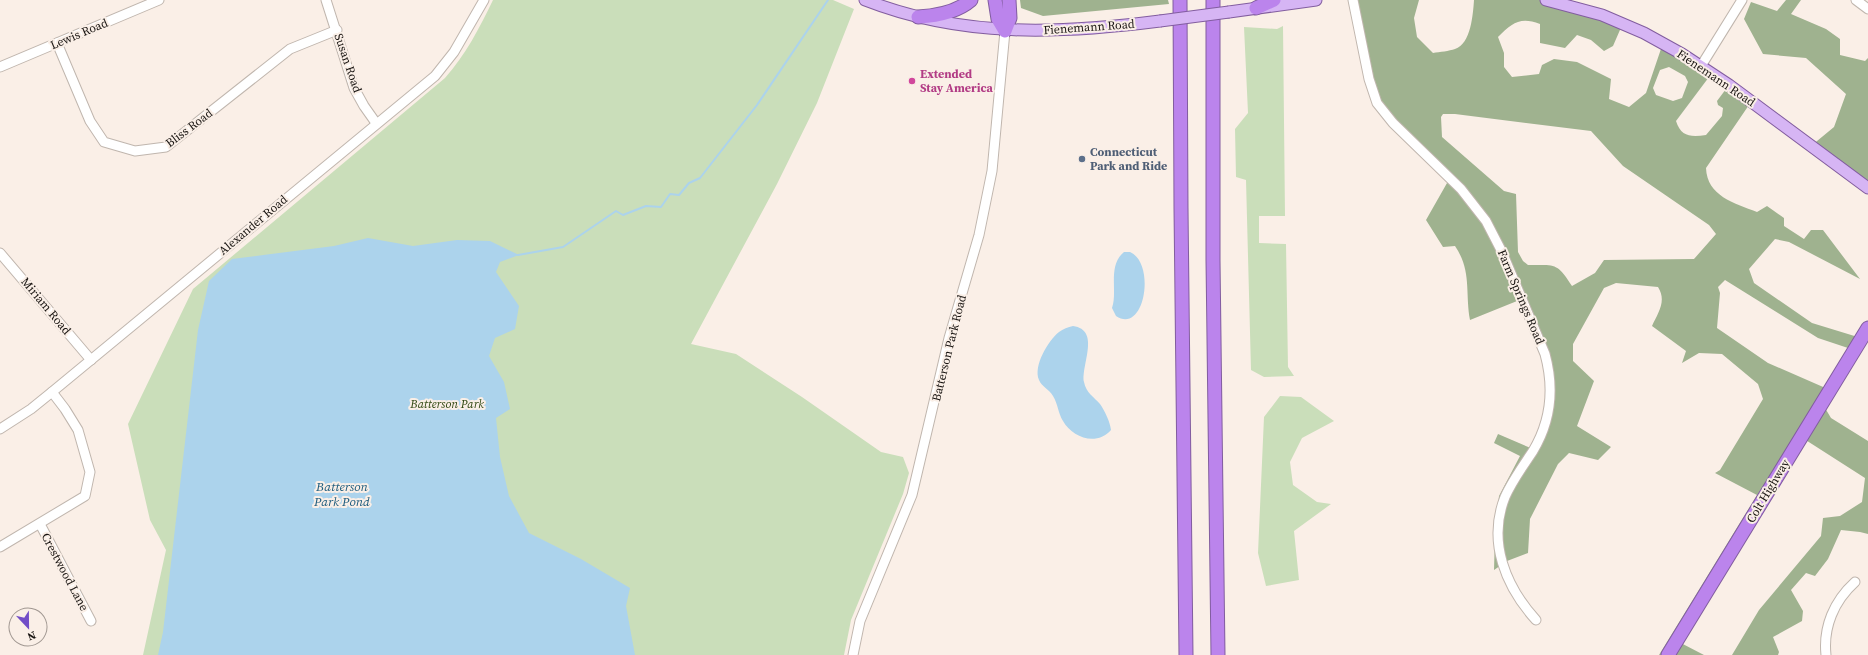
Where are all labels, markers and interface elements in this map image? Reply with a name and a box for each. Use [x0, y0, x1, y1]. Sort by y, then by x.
street label: Lewis Road [48, 15, 110, 53]
street label: Fienemann Road [1043, 16, 1135, 38]
street label: Susan Road [330, 31, 366, 95]
street label: Fienemann Road [1674, 46, 1758, 110]
place label: Extended Stay America [920, 66, 993, 96]
marker: Extended Stay America [907, 76, 917, 86]
street label: Bliss Road [162, 105, 216, 151]
place label: Connecticut Park and Ride [1090, 144, 1167, 174]
marker: Connecticut Park and Ride [1077, 154, 1087, 164]
street label: Alexander Road [215, 191, 291, 258]
street label: Farm Springs Road [1494, 247, 1548, 347]
street label: Miriam Road [17, 274, 75, 338]
street label: Batterson Park Road [928, 293, 970, 403]
park label: Batterson Park [409, 396, 484, 412]
street label: Colt Highway [1743, 456, 1794, 526]
water label: Batterson Park Pond [313, 478, 370, 510]
street label: Crestwood Lane [38, 530, 92, 614]
north arrow [8, 607, 48, 647]
text: N [25, 627, 38, 644]

